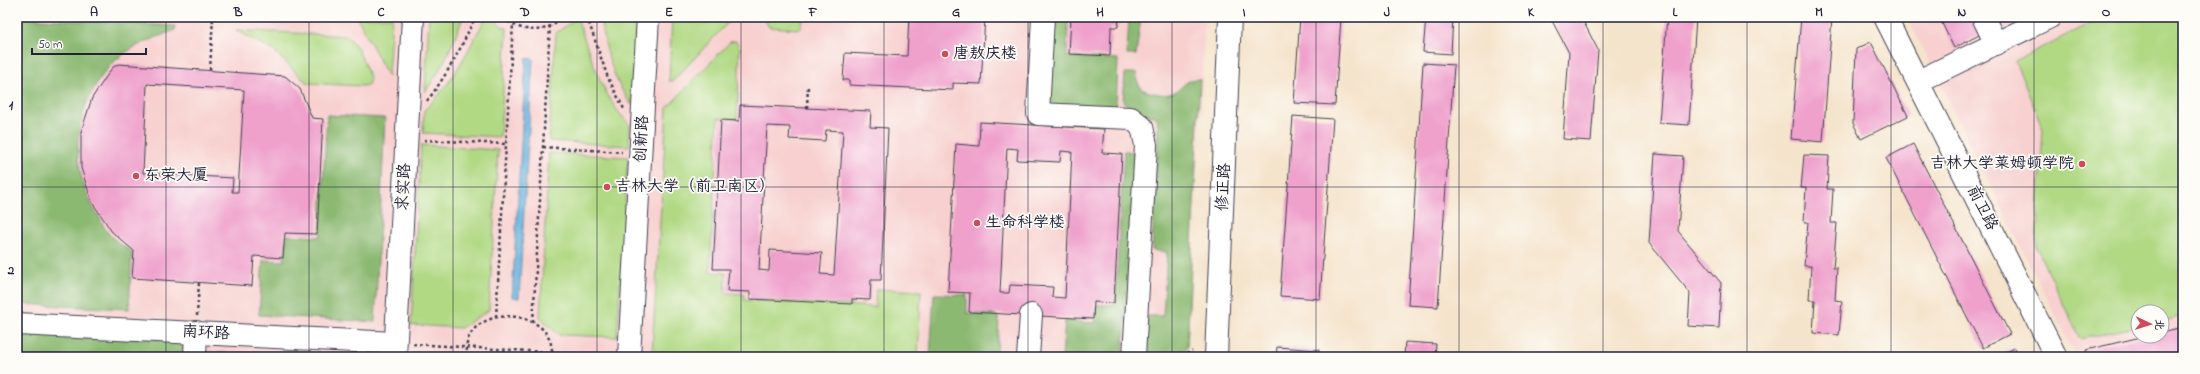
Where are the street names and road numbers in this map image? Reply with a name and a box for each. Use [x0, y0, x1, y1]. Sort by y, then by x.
street label: 创新路 [629, 114, 655, 164]
street label: 求实路 [391, 162, 417, 212]
street label: 修正路 [1211, 162, 1237, 212]
street label: 前卫路 [1960, 181, 2004, 235]
street label: 南环路 [181, 320, 231, 346]

